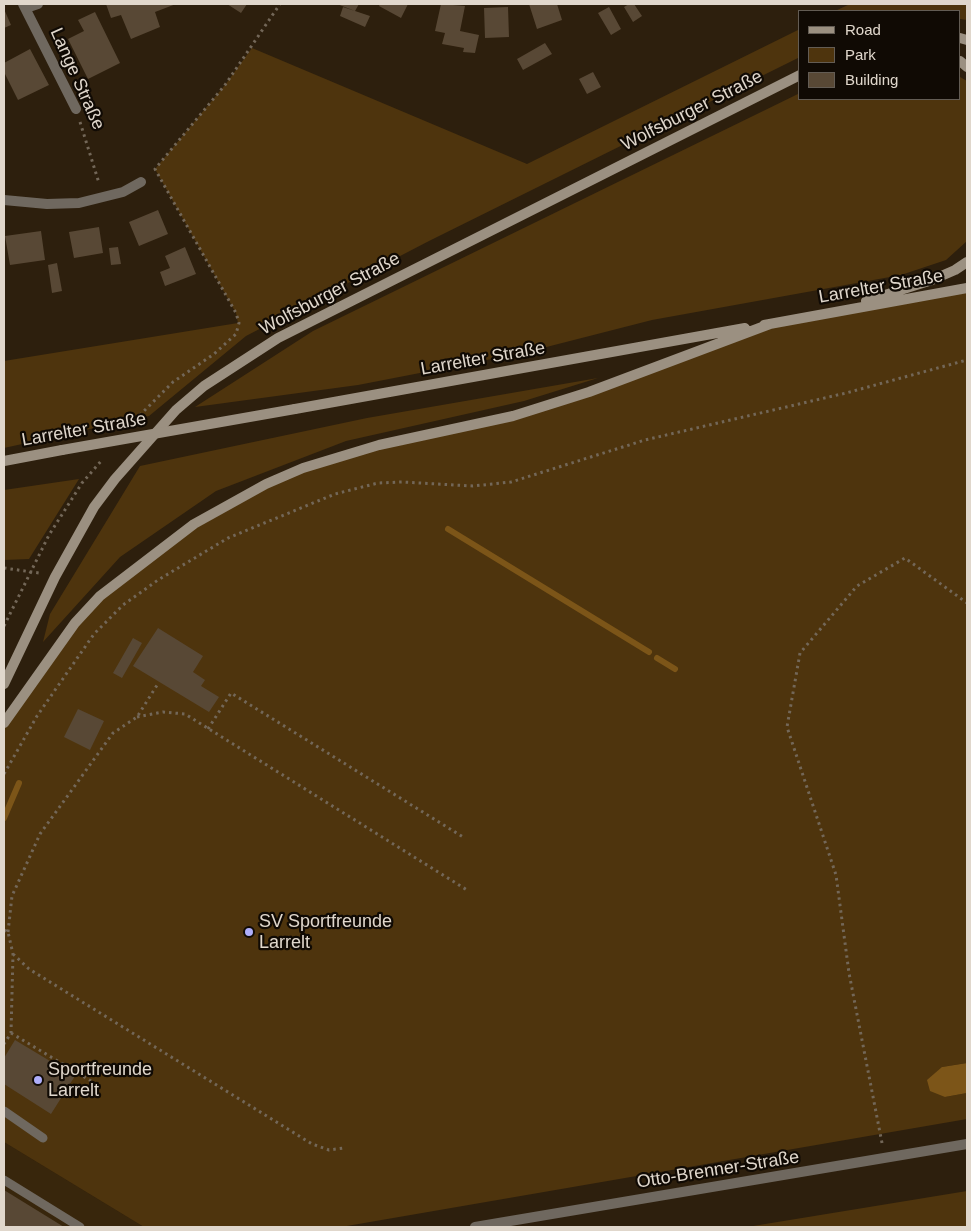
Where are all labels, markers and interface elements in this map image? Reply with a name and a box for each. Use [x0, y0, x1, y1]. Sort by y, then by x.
legend [798, 10, 961, 100]
text: Road [845, 21, 881, 38]
street label: Lange Straße [45, 25, 109, 133]
text: Park [845, 46, 876, 63]
street label: Wolfsburger Straße [618, 66, 766, 156]
text: Building [845, 71, 898, 88]
street label: Wolfsburger Straße [256, 248, 404, 340]
street label: Larrelter Straße [817, 265, 945, 309]
street label: Larrelter Straße [419, 337, 547, 381]
street label: Larrelter Straße [20, 408, 148, 452]
place label: SV Sportfreunde Larrelt [259, 911, 392, 954]
marker: SV Sportfreunde Larrelt [243, 926, 255, 938]
place label: Sportfreunde Larrelt [48, 1059, 152, 1102]
marker: Sportfreunde Larrelt [32, 1074, 44, 1086]
street label: Otto-Brenner-Straße [635, 1147, 801, 1193]

